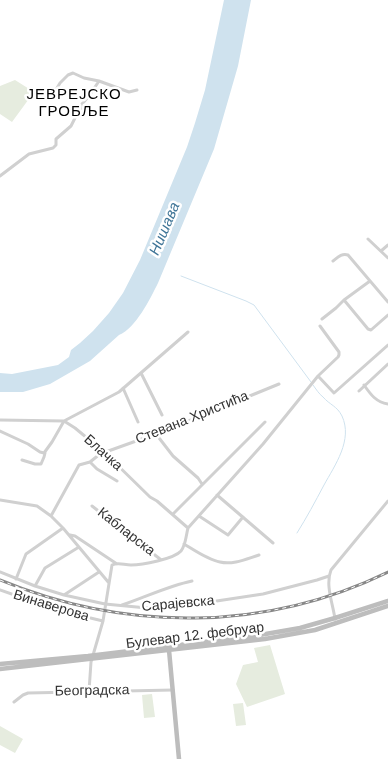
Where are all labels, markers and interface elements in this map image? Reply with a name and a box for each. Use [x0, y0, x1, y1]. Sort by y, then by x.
district label: ЈЕВРЕЈСКО ГРОБЉЕ [25, 86, 123, 121]
water label: Нишава [146, 200, 184, 258]
street label: Стевана Христића [133, 388, 251, 448]
street label: Блачка [80, 431, 126, 475]
street label: Кабларска [94, 504, 158, 560]
street label: Винаверова [11, 587, 91, 625]
street label: Сарајевска [141, 592, 215, 616]
street label: Булевар 12. фебруар [125, 619, 265, 653]
street label: Београдска [54, 682, 130, 700]

